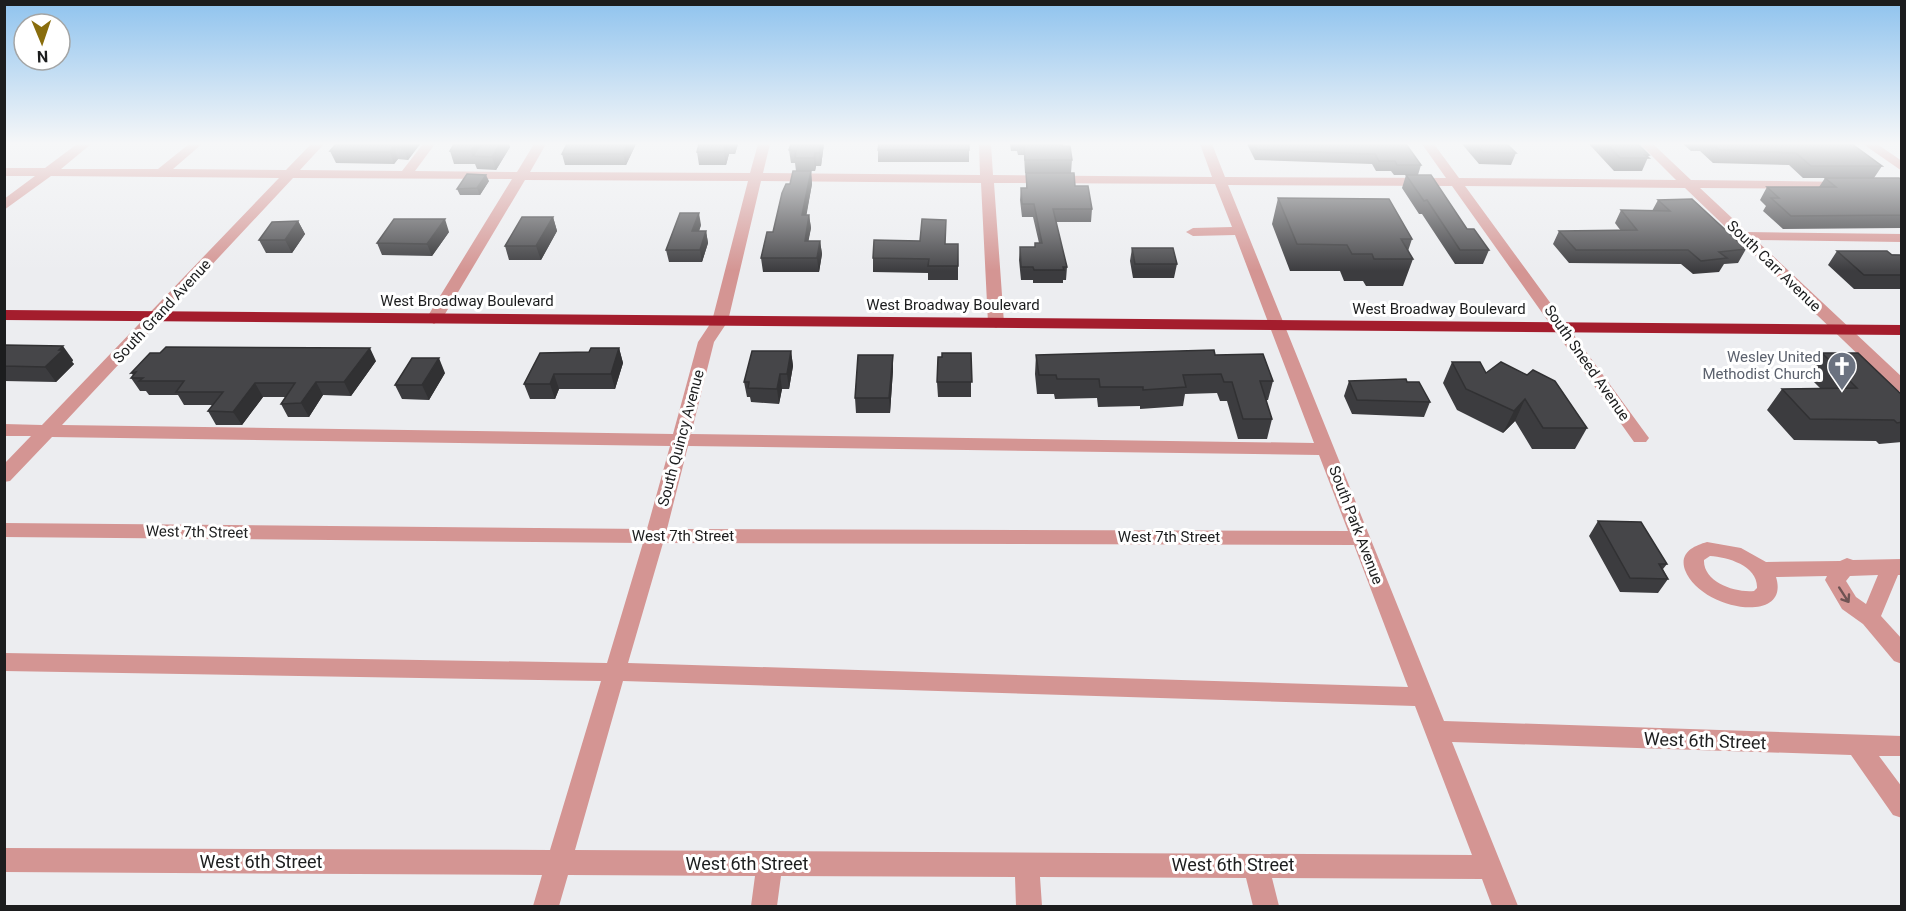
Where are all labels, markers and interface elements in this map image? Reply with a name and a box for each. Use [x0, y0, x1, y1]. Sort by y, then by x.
north arrow [12, 12, 72, 72]
text: N [37, 47, 48, 66]
street label: South Carr Avenue [1723, 217, 1825, 315]
street label: South Grand Avenue [109, 255, 215, 367]
street label: West Broadway Boulevard [380, 292, 554, 310]
street label: West Broadway Boulevard [866, 296, 1040, 314]
street label: West Broadway Boulevard [1352, 300, 1526, 318]
street label: South Sneed Avenue [1540, 302, 1634, 424]
place label: Wesley United Methodist Church [1702, 348, 1821, 383]
church icon: Wesley United Methodist Church [1826, 350, 1858, 392]
street label: South Quincy Avenue [654, 368, 708, 508]
street label: South Park Avenue [1325, 463, 1387, 587]
street label: West 7th Street [146, 522, 248, 542]
street label: West 7th Street [632, 527, 734, 545]
street label: West 7th Street [1118, 528, 1220, 546]
one-way arrow [1837, 586, 1850, 603]
street label: West 6th Street [1643, 728, 1767, 753]
street label: West 6th Street [200, 851, 322, 872]
street label: West 6th Street [686, 853, 808, 874]
street label: West 6th Street [1172, 854, 1294, 875]

